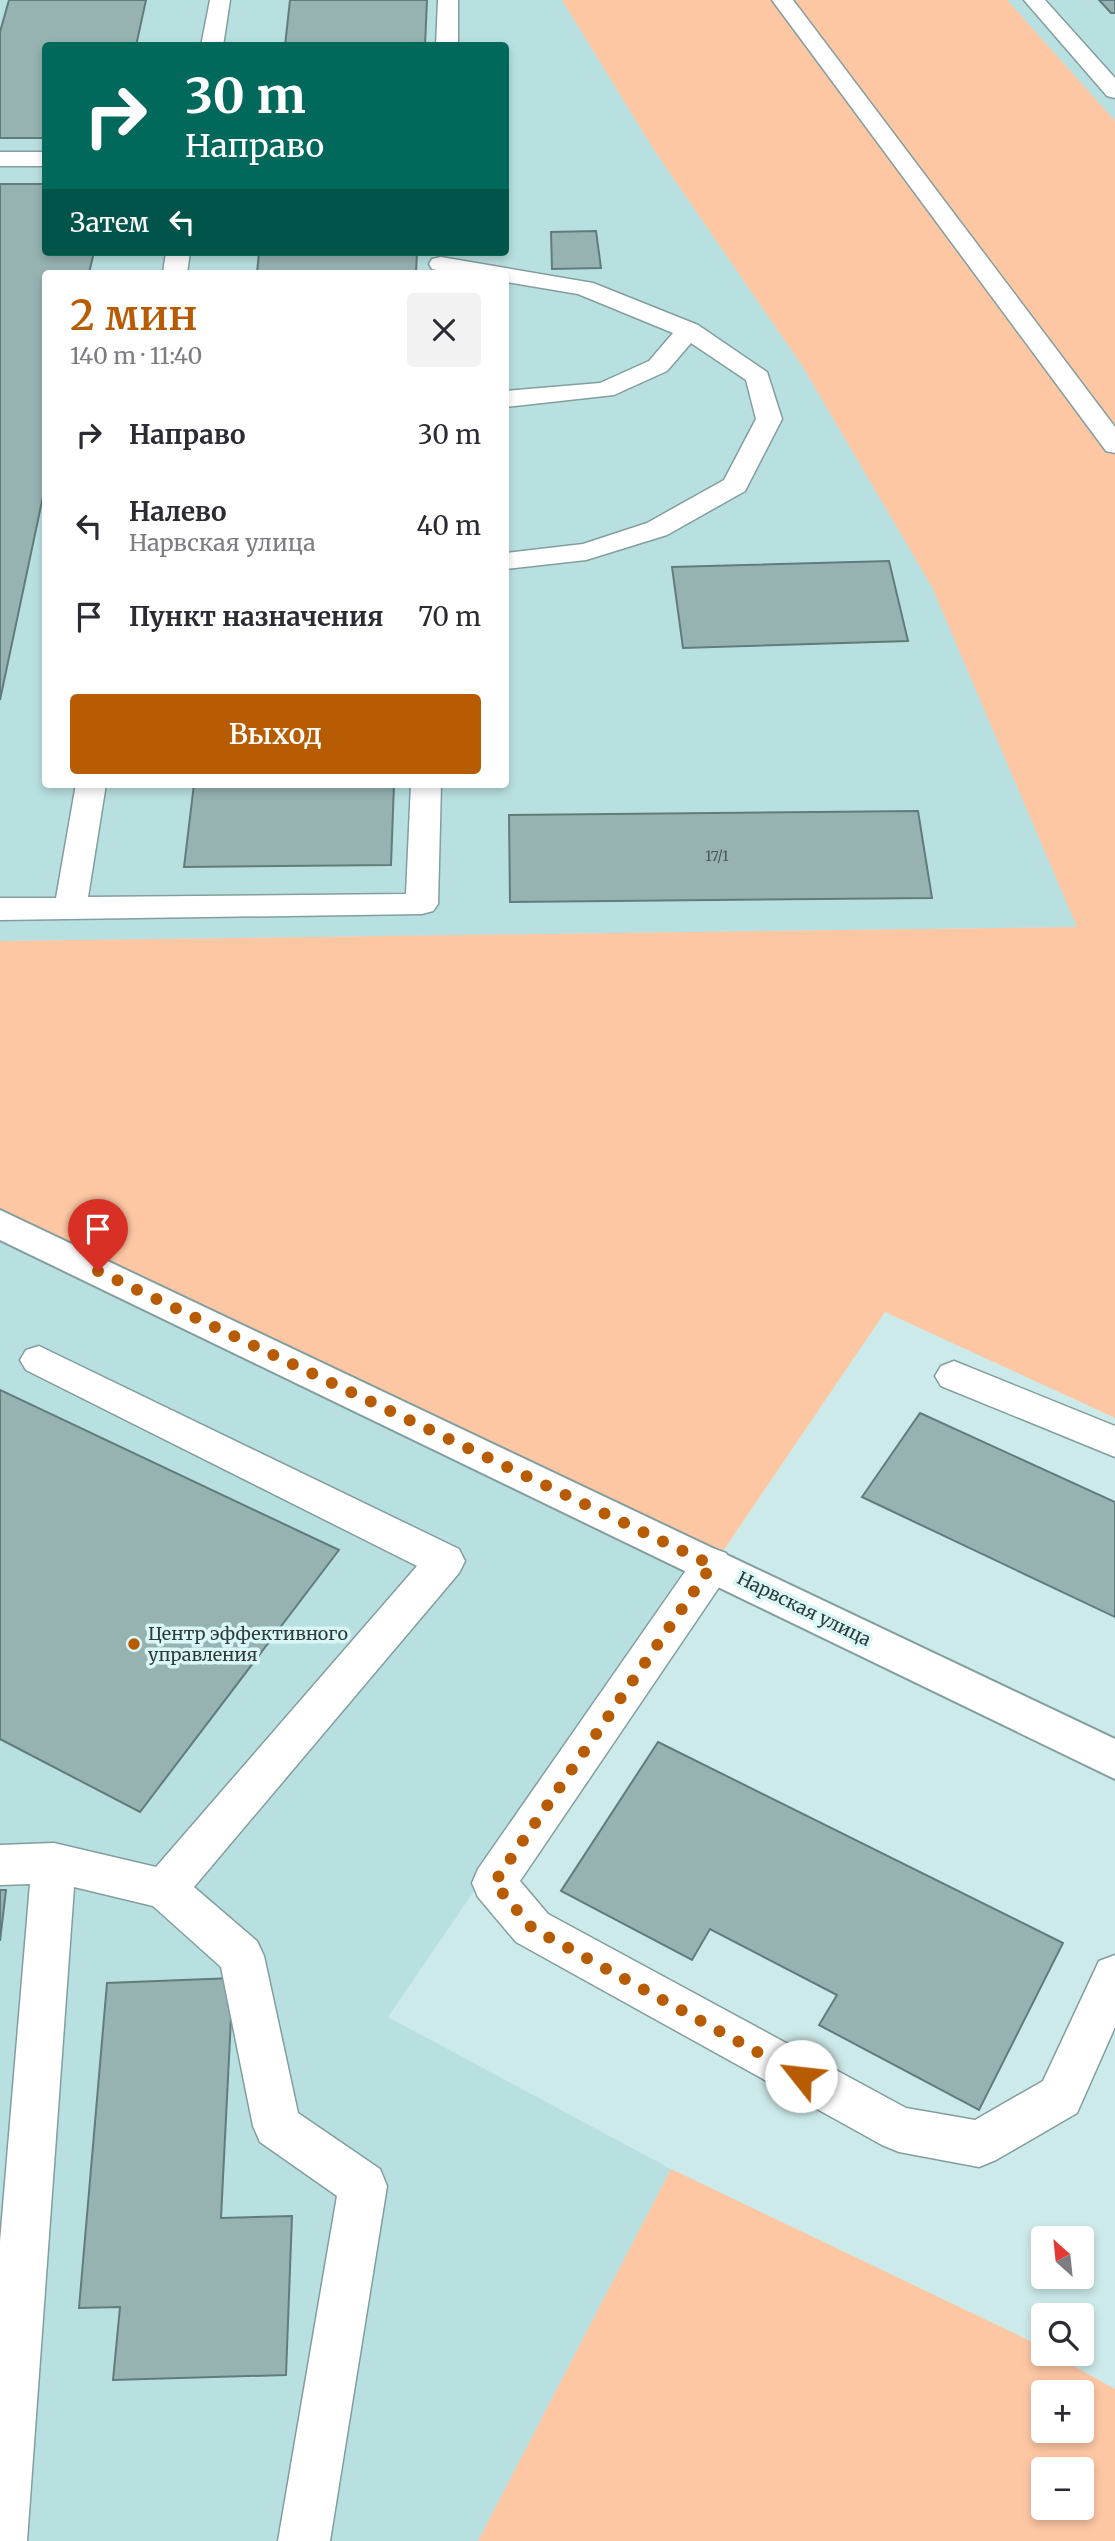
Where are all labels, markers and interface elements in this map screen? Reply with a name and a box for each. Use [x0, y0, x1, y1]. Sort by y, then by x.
text: 30 m [185, 65, 306, 126]
icon: right [70, 70, 161, 161]
text: Направо [185, 126, 324, 166]
icon: left [163, 203, 201, 241]
text: Затем [70, 206, 149, 239]
text: 2 мин [70, 289, 198, 341]
button: close [407, 293, 481, 367]
text: 140 m · 11:40 [70, 341, 202, 370]
icon: right [70, 416, 108, 454]
text: Направо [129, 418, 246, 451]
text: 30 m [418, 418, 481, 451]
text: Налево [129, 495, 227, 528]
icon: left [70, 507, 108, 545]
text: 40 m [417, 509, 481, 542]
text: Нарвская улица [129, 528, 316, 557]
icon: arrive [70, 598, 108, 636]
text: Пункт назначения [129, 600, 383, 633]
text: 70 m [418, 600, 481, 633]
button: Выход [70, 694, 481, 774]
house number: 17/1 [705, 847, 729, 865]
pin [68, 1199, 128, 1271]
icon: arrive [79, 1210, 117, 1248]
street label: Нарвская улица [734, 1566, 875, 1651]
place label: Центр эффективного управления [148, 1622, 348, 1666]
marker: Центр эффективного управления [126, 1636, 142, 1652]
position arrow [764, 2039, 838, 2113]
north arrow [1031, 2226, 1094, 2289]
map controls [1031, 2226, 1094, 2520]
button: search [1031, 2303, 1094, 2366]
button: + [1031, 2380, 1094, 2443]
button: − [1031, 2457, 1094, 2520]

